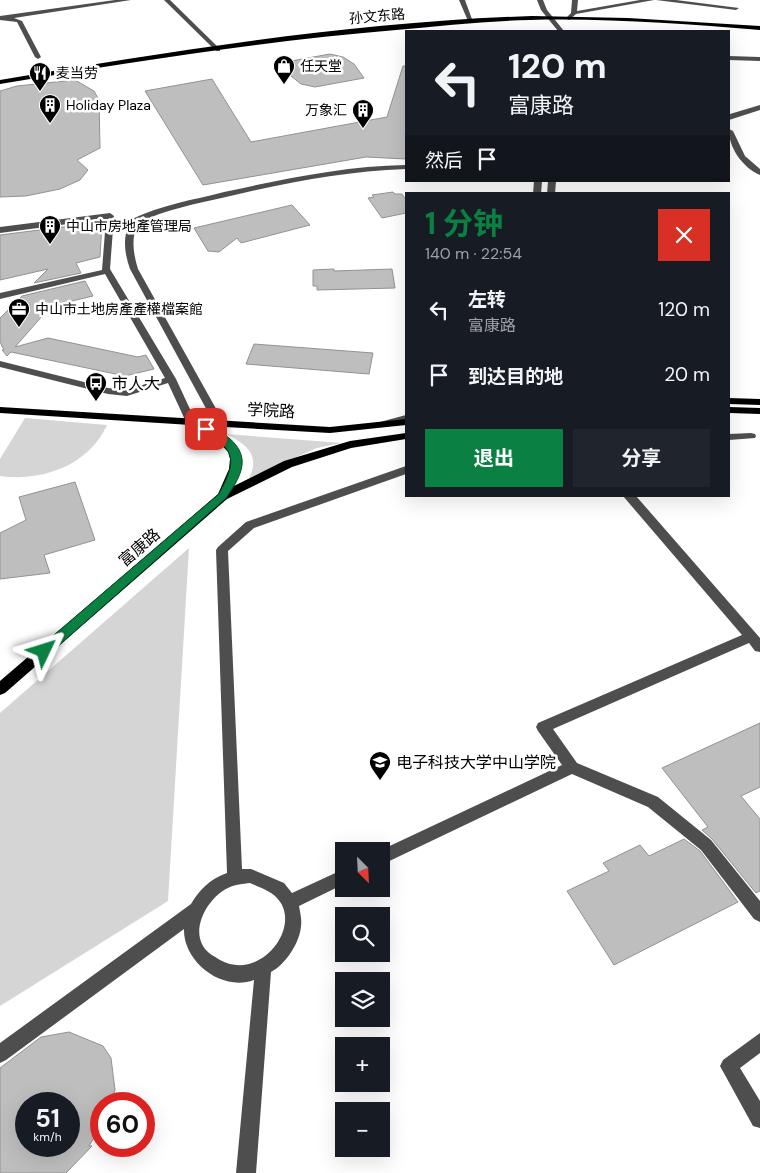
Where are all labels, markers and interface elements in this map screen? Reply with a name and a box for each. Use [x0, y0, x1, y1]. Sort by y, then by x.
street label: 孙文东路 [348, 5, 406, 27]
text: 120 m [508, 43, 607, 89]
icon: left [425, 50, 490, 115]
shop icon: 任天堂 [272, 54, 296, 85]
place label: 任天堂 [300, 57, 342, 75]
restaurant icon: 麦当劳 [28, 61, 52, 92]
place label: 麦当劳 [56, 64, 98, 82]
text: 富康路 [508, 91, 574, 120]
building icon: Holiday Plaza [38, 93, 62, 124]
place label: Holiday Plaza [66, 96, 151, 114]
building icon: 万象汇 [351, 98, 375, 129]
place label: 万象汇 [305, 101, 347, 119]
icon: arrive [473, 145, 501, 173]
text: 然后 [425, 148, 463, 173]
text: 1 分钟 [425, 204, 503, 243]
button: close [658, 209, 710, 261]
building icon: 中山市房地產管理局 [38, 214, 62, 245]
place label: 中山市房地產管理局 [66, 217, 192, 235]
text: 140 m · 22:54 [425, 243, 522, 264]
text: 左转 [468, 287, 506, 312]
icon: left [425, 296, 453, 324]
office icon: 中山市土地房產產權檔案館 [7, 297, 31, 328]
text: 120 m [658, 297, 710, 322]
place label: 中山市土地房產產權檔案館 [35, 300, 203, 318]
text: 富康路 [468, 315, 516, 336]
icon: arrive [425, 361, 453, 389]
text: 20 m [664, 362, 710, 387]
text: 到达目的地 [468, 364, 563, 389]
bus stop icon: 市人大 [84, 371, 108, 402]
place label: 市人大 [112, 373, 160, 394]
street label: 学院路 [246, 399, 295, 422]
pin [185, 408, 227, 450]
icon: arrive [192, 415, 220, 443]
button: 退出 [425, 429, 563, 487]
button: 分享 [573, 429, 710, 487]
street label: 富康路 [114, 524, 164, 571]
position arrow [17, 624, 69, 676]
school or university icon: 电子科技大学中山学院 [368, 750, 392, 781]
place label: 电子科技大学中山学院 [396, 752, 556, 773]
north arrow [335, 842, 390, 898]
map controls [335, 842, 390, 1157]
button: search [335, 907, 390, 962]
button: layers [335, 972, 390, 1027]
button: + [335, 1037, 390, 1092]
speed limit sign: 60 [90, 1092, 155, 1157]
text: 51 [35, 1102, 60, 1135]
button: − [335, 1102, 390, 1157]
text: km/h [33, 1129, 62, 1145]

